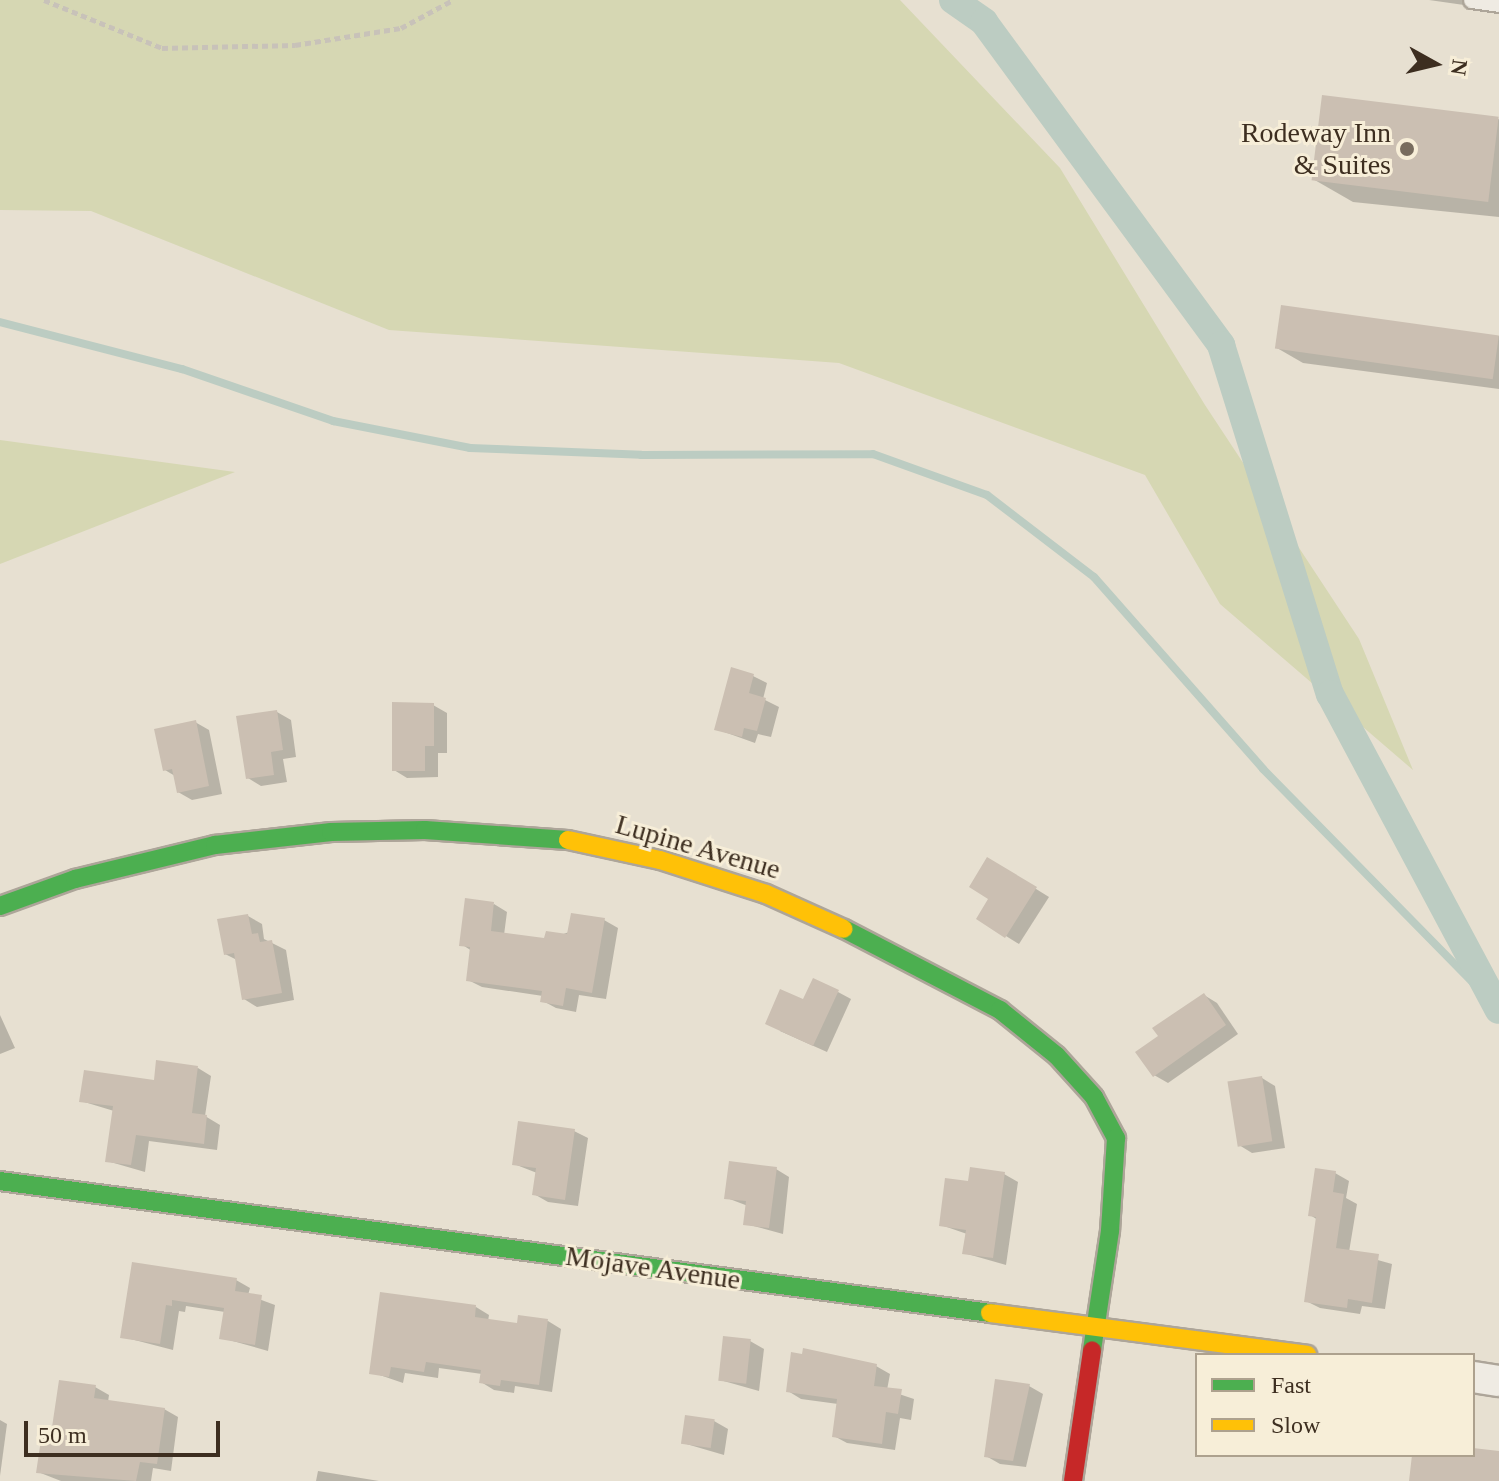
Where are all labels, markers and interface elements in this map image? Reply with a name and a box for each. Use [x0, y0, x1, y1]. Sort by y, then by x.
north arrow [1395, 24, 1475, 104]
text: N [1446, 58, 1473, 77]
place label: Rodeway Inn & Suites [1241, 116, 1391, 182]
marker: Rodeway Inn & Suites [1398, 140, 1416, 158]
street label: Lupine Avenue [611, 807, 785, 887]
street label: Mojave Avenue [563, 1239, 743, 1297]
legend [1195, 1353, 1475, 1457]
text: Fast [1271, 1372, 1311, 1398]
scale bar [28, 1405, 224, 1455]
text: Slow [1271, 1412, 1320, 1438]
text: 50 m [38, 1422, 87, 1448]

